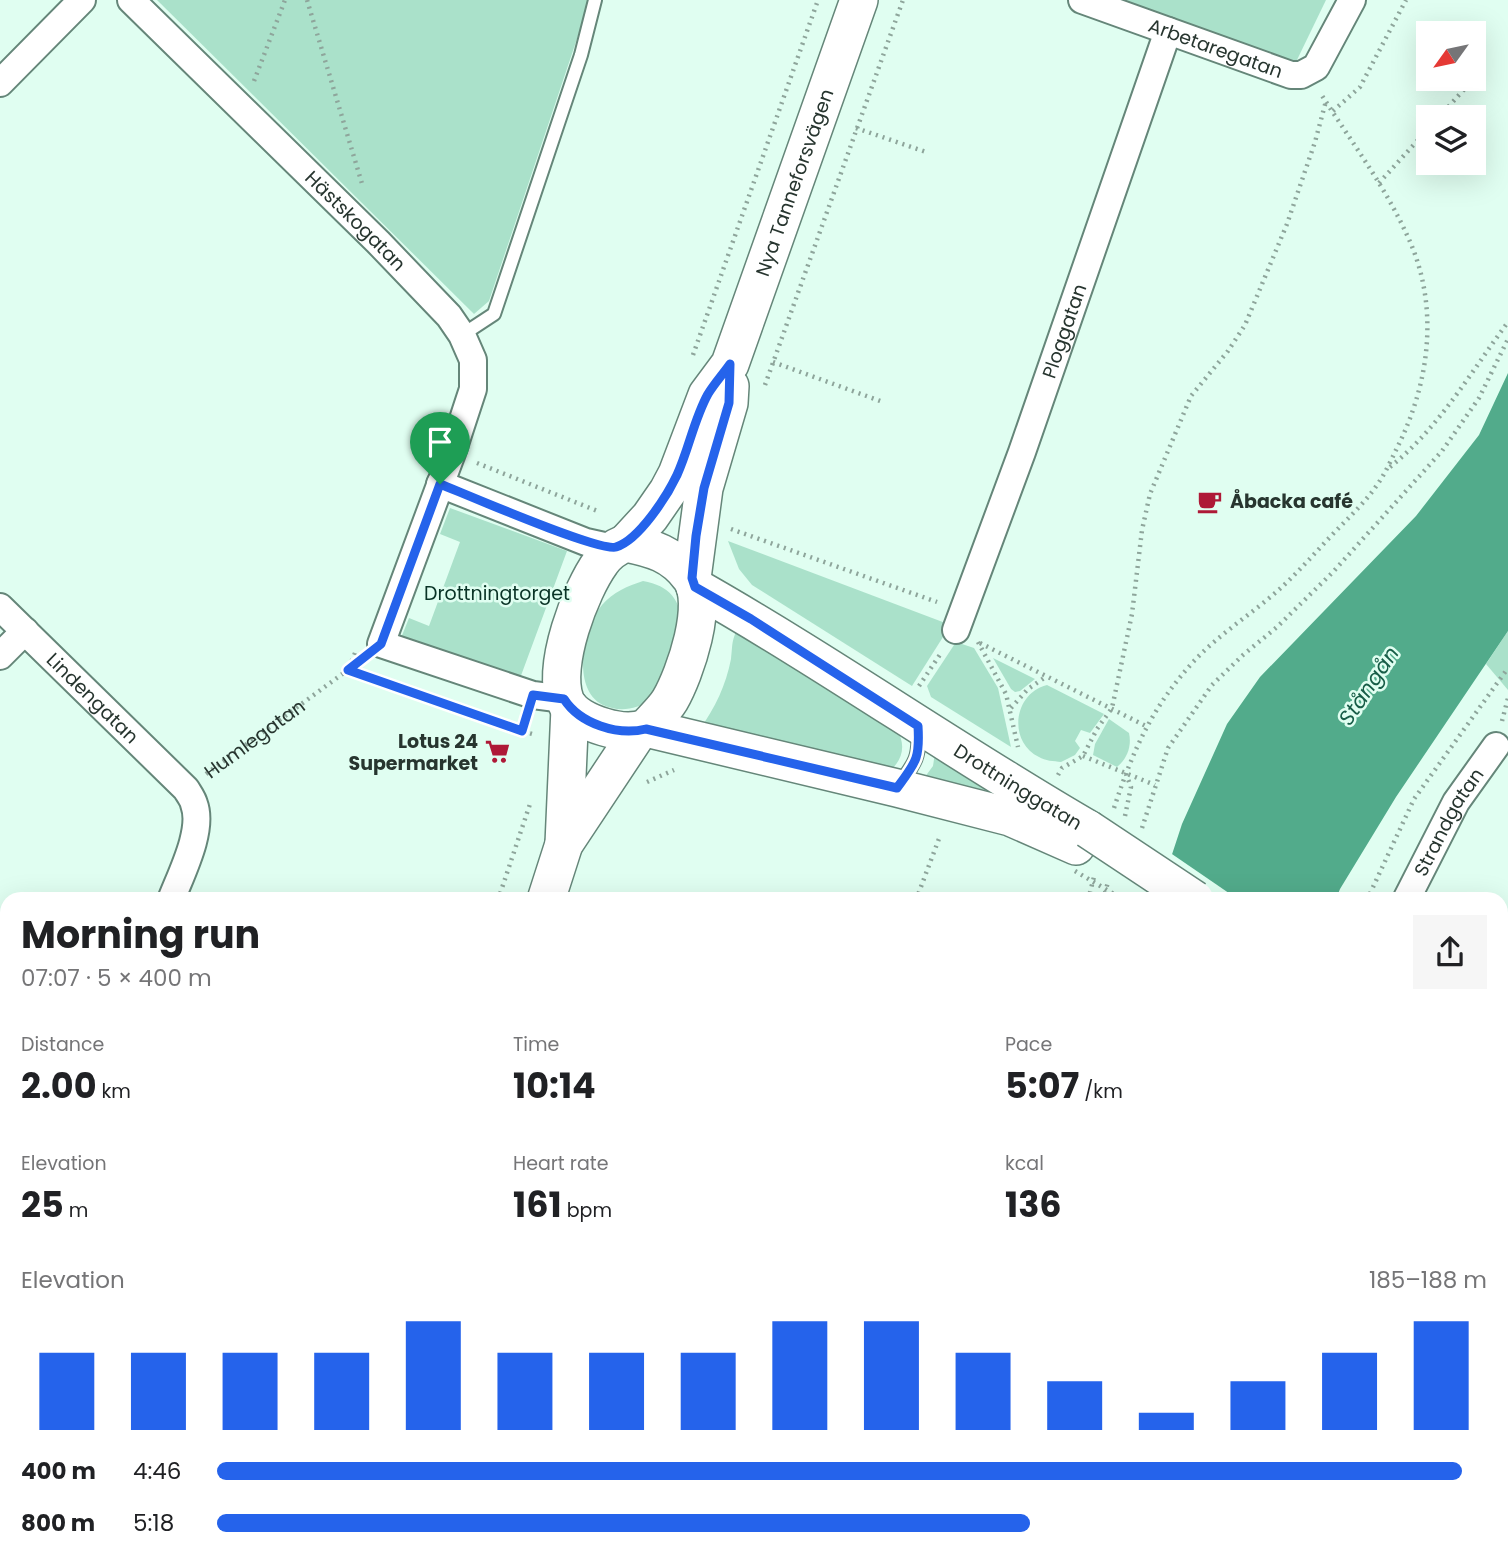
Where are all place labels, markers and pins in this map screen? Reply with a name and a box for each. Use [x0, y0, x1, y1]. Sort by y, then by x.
pin [410, 412, 470, 484]
cafe icon: Åbacka café [1196, 487, 1224, 515]
place label: Åbacka café [1230, 488, 1353, 515]
place label: Lotus 24 Supermarket [348, 728, 478, 777]
supermarket icon: Lotus 24 Supermarket [484, 738, 512, 766]

